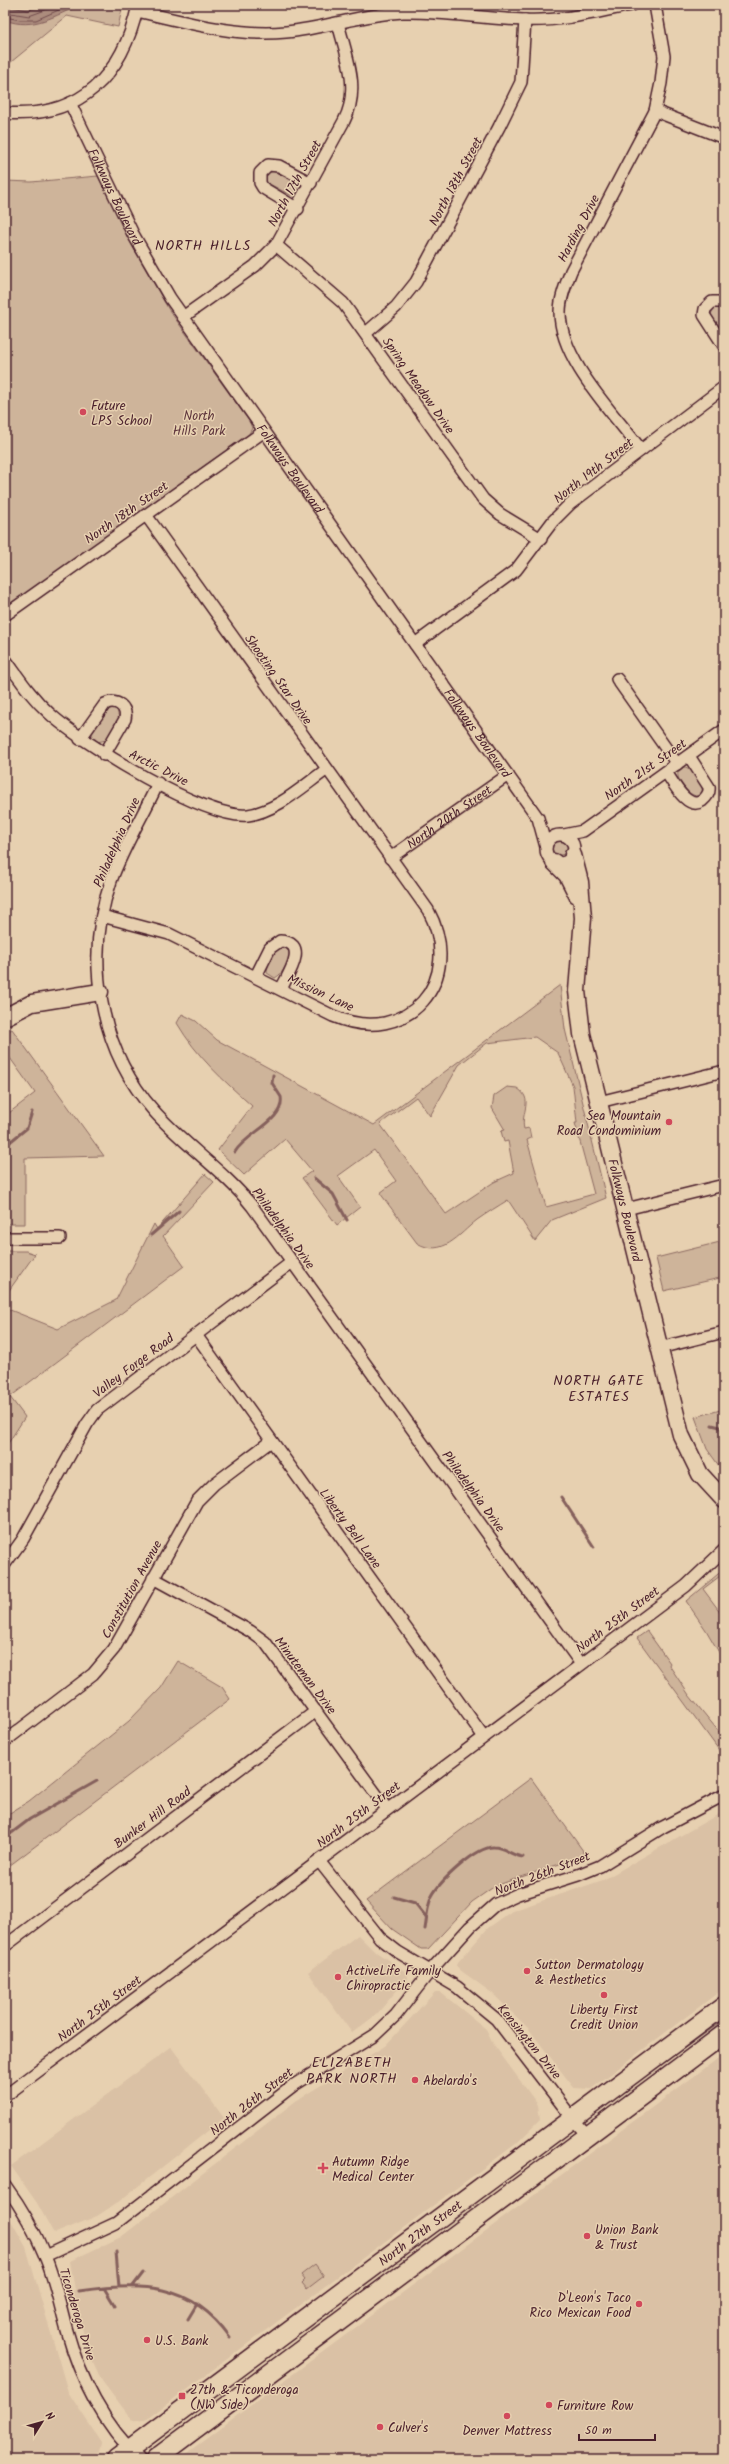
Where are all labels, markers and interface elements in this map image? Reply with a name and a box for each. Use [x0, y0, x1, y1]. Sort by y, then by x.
street label: North 18th Street [424, 133, 489, 230]
street label: North 17th Street [263, 136, 328, 231]
street label: Folkways Boulevard [81, 145, 147, 250]
street label: Harding Drive [553, 191, 606, 266]
district label: NORTH HILLS [155, 235, 251, 257]
street label: Spring Meadow Drive [376, 333, 459, 439]
place label: Future LPS School [91, 396, 152, 432]
park label: North Hills Park [173, 406, 226, 442]
marker: Future LPS School [78, 407, 88, 417]
street label: Folkways Boulevard [250, 420, 329, 519]
street label: North 19th Street [549, 433, 639, 509]
street label: North 18th Street [81, 476, 174, 550]
street label: Shooting Star Drive [239, 630, 317, 730]
street label: Folkways Boulevard [437, 685, 516, 783]
street label: North 21st Street [600, 733, 692, 807]
street label: Arctic Drive [125, 744, 192, 792]
street label: North 20th Street [403, 780, 498, 855]
street label: Philadelphia Drive [88, 794, 147, 891]
street label: Mission Lane [284, 969, 357, 1018]
place label: Sea Mountain Road Condominium [557, 1106, 661, 1142]
marker: Sea Mountain Road Condominium [664, 1117, 674, 1127]
street label: Folkways Boulevard [601, 1157, 647, 1265]
street label: Philadelphia Drive [246, 1184, 320, 1274]
street label: Valley Forge Road [89, 1328, 179, 1404]
district label: NORTH GATE ESTATES [553, 1370, 645, 1408]
street label: Philadelphia Drive [436, 1447, 510, 1537]
street label: Liberty Bell Lane [313, 1484, 386, 1574]
street label: Constitution Avenue [96, 1536, 168, 1643]
street label: North 25th Street [571, 1581, 665, 1659]
street label: Minuteman Drive [268, 1632, 341, 1720]
street label: North 25th Street [312, 1776, 406, 1854]
street label: Bunker Hill Road [110, 1782, 197, 1854]
street label: North 26th Street [492, 1846, 594, 1902]
place label: Sutton Dermatology & Aesthetics [535, 1955, 644, 1991]
place label: ActiveLife Family Chiropractic [346, 1961, 442, 1997]
marker: Sutton Dermatology & Aesthetics [522, 1966, 532, 1976]
street label: North 25th Street [53, 1970, 147, 2048]
marker: ActiveLife Family Chiropractic [333, 1972, 343, 1982]
marker: Liberty First Credit Union [599, 1990, 609, 2000]
street label: Kensington Drive [492, 1999, 566, 2085]
place label: Liberty First Credit Union [570, 2000, 639, 2036]
district label: ELIZABETH PARK NORTH [306, 2052, 398, 2090]
street label: North 26th Street [206, 2062, 299, 2142]
place label: Abelardo's [423, 2071, 477, 2092]
marker: Abelardo's [410, 2075, 420, 2085]
place label: Autumn Ridge Medical Center [332, 2152, 414, 2188]
marker: Autumn Ridge Medical Center [317, 2162, 329, 2174]
street label: North 27th Street [374, 2195, 468, 2272]
place label: Union Bank & Trust [595, 2220, 659, 2256]
marker: Union Bank & Trust [582, 2231, 592, 2241]
street label: Ticonderoga Drive [53, 2266, 101, 2363]
place label: D'Leon's Taco Rico Mexican Food [530, 2288, 632, 2324]
marker: D'Leon's Taco Rico Mexican Food [634, 2299, 644, 2309]
place label: U.S. Bank [155, 2331, 209, 2352]
marker: U.S. Bank [142, 2335, 152, 2345]
place label: 27th & Ticonderoga (NW Side) [190, 2380, 299, 2416]
marker: 27th & Ticonderoga (NW Side) [177, 2391, 187, 2401]
place label: Furniture Row [557, 2396, 634, 2417]
marker: Furniture Row [544, 2400, 554, 2410]
north arrow [22, 2402, 62, 2442]
text: N [40, 2408, 58, 2425]
marker: Denver Mattress [502, 2411, 512, 2421]
scale bar [579, 2416, 655, 2442]
place label: Culver's [388, 2418, 429, 2439]
place label: Denver Mattress [462, 2421, 552, 2442]
text: 50 m [585, 2421, 612, 2440]
marker: Culver's [375, 2422, 385, 2432]

